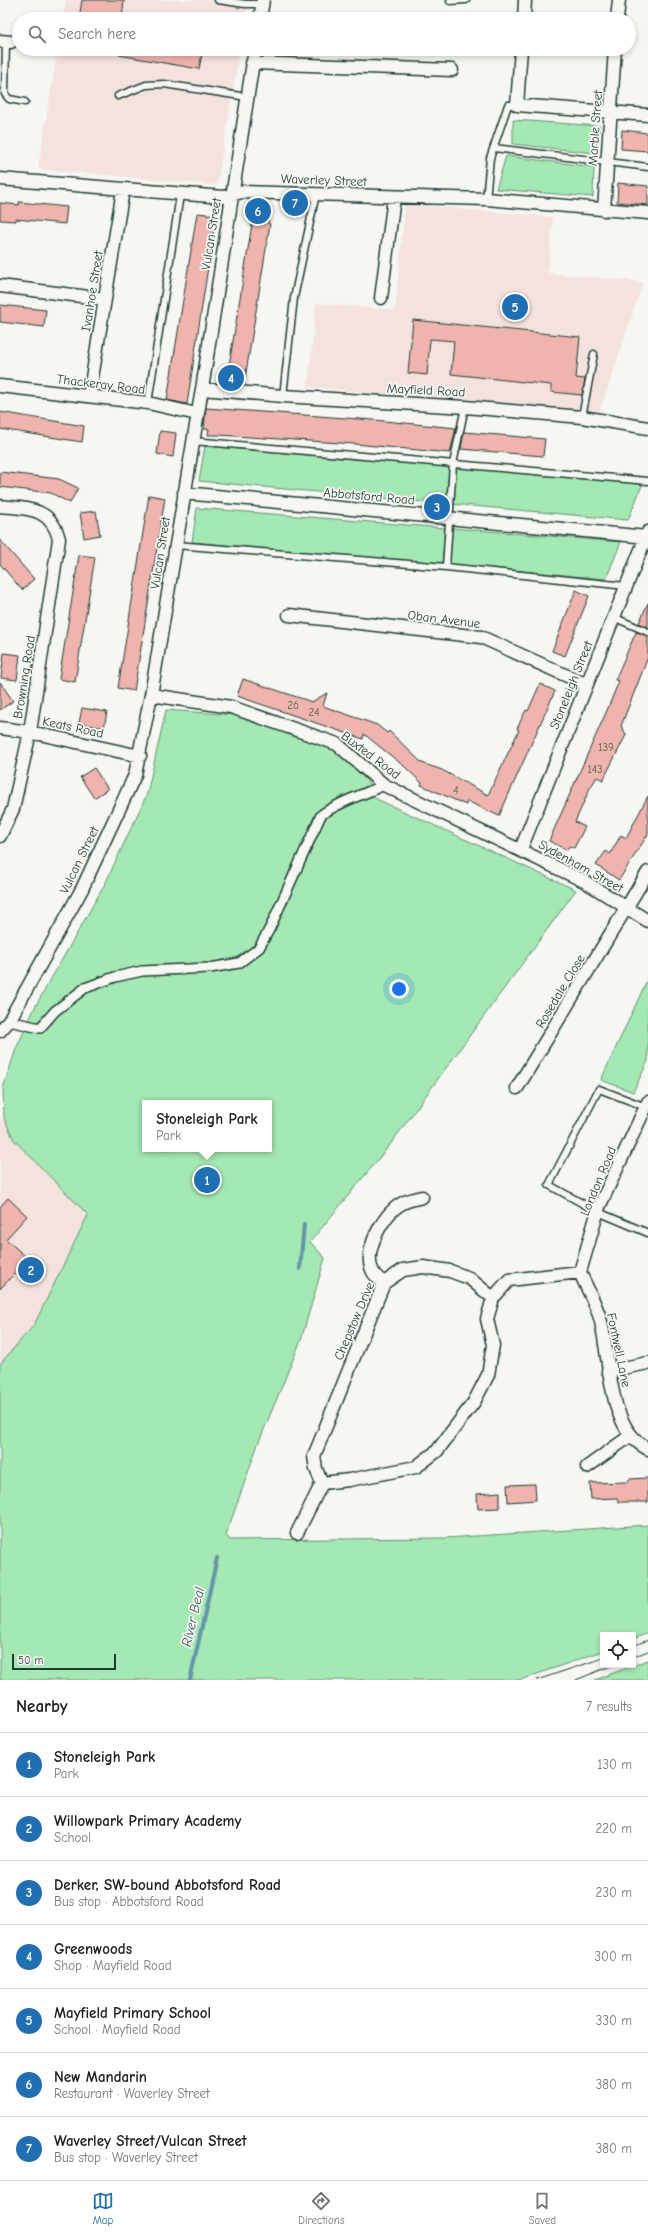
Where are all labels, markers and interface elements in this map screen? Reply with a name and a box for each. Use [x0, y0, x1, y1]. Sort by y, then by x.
search box [12, 12, 636, 56]
icon: search [26, 23, 48, 45]
text: Search here [58, 25, 136, 43]
street label: Marble Street [585, 88, 605, 166]
street label: Waverley Street [281, 171, 369, 189]
pin: 7 [282, 188, 308, 218]
street label: Vulcan Street [198, 195, 224, 271]
pin: 6 [245, 196, 271, 226]
street label: Ivanhoe Street [78, 248, 106, 332]
pin: 5 [502, 292, 528, 322]
pin: 4 [218, 363, 244, 393]
street label: Thackeray Road [56, 371, 146, 397]
street label: Mayfield Road [386, 380, 466, 400]
street label: Abbotsford Road [323, 485, 415, 507]
pin: 3 [424, 492, 450, 522]
street label: Vulcan Street [147, 514, 173, 590]
street label: Oban Avenue [407, 607, 482, 631]
street label: Browning Road [10, 634, 38, 720]
street label: Stoneleigh Street [546, 637, 596, 731]
house number: 26 [287, 699, 299, 712]
house number: 24 [308, 706, 320, 719]
street label: Keats Road [41, 713, 105, 741]
street label: Buxted Road [339, 728, 403, 782]
house number: 139 [598, 741, 614, 754]
house number: 143 [587, 763, 603, 776]
house number: 4 [453, 784, 459, 797]
street label: Vulcan Street [56, 823, 102, 896]
street label: Sydenham Street [536, 836, 627, 896]
street label: Rosedale Close [532, 951, 588, 1030]
your location [389, 979, 409, 999]
popup [142, 1100, 272, 1152]
text: Stoneleigh Park [156, 1110, 258, 1128]
text: Park [156, 1128, 181, 1143]
street label: London Road [577, 1144, 619, 1218]
pin: 1 [194, 1165, 220, 1195]
pin: 2 [18, 1255, 44, 1285]
street label: Chepstow Drive [331, 1279, 377, 1363]
street label: Fontwell Lane [604, 1312, 634, 1389]
water label: River Beal [178, 1585, 208, 1648]
map controls [600, 1632, 636, 1668]
button: locate [600, 1632, 636, 1668]
scale bar [12, 1652, 116, 1671]
text: 50 m [18, 1654, 43, 1667]
text: Nearby [16, 1697, 67, 1716]
text: 7 results [586, 1699, 632, 1714]
text: Stoneleigh Park [54, 1748, 155, 1766]
text: 1 [26, 1757, 32, 1772]
text: 130 m [597, 1757, 632, 1772]
text: Park [54, 1766, 79, 1781]
text: Willowpark Primary Academy [54, 1812, 241, 1830]
text: 2 [26, 1821, 32, 1836]
text: 220 m [595, 1821, 632, 1836]
text: School [54, 1830, 91, 1845]
text: Derker, SW-bound Abbotsford Road [54, 1876, 281, 1894]
text: 3 [26, 1885, 32, 1900]
text: 230 m [596, 1885, 632, 1900]
text: Bus stop · Abbotsford Road [54, 1894, 204, 1909]
text: Greenwoods [54, 1940, 132, 1958]
text: 4 [26, 1949, 32, 1964]
text: 300 m [594, 1949, 632, 1964]
text: Shop · Mayfield Road [54, 1958, 172, 1973]
text: Mayfield Primary School [54, 2004, 211, 2022]
text: 5 [26, 2013, 32, 2028]
text: 330 m [596, 2013, 632, 2028]
text: School · Mayfield Road [54, 2022, 181, 2037]
text: New Mandarin [54, 2068, 147, 2086]
text: 6 [26, 2077, 32, 2092]
text: 380 m [596, 2077, 632, 2092]
text: Restaurant · Waverley Street [54, 2086, 210, 2101]
text: Waverley Street/Vulcan Street [54, 2132, 247, 2150]
text: 7 [26, 2141, 32, 2156]
text: 380 m [596, 2141, 632, 2156]
text: Bus stop · Waverley Street [54, 2150, 198, 2165]
tab: Map [92, 2190, 114, 2227]
tab: Directions [298, 2190, 345, 2227]
tab: Saved [529, 2190, 556, 2227]

